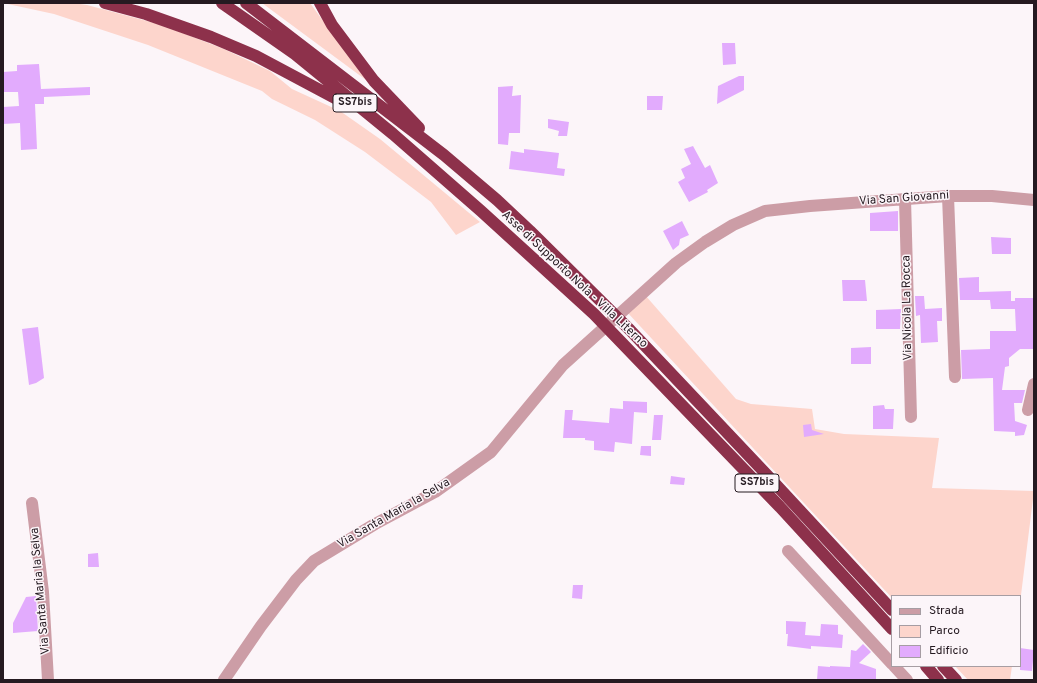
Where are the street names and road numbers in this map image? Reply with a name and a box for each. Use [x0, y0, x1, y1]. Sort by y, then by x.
road number: SS7bis [333, 94, 377, 112]
street label: Via San Giovanni [858, 189, 950, 209]
street label: Asse di Supporto Nola - Villa Literno [498, 208, 650, 352]
street label: Via Nicola La Rocca [900, 255, 916, 361]
road number: SS7bis [735, 474, 779, 492]
street label: Via Santa Maria la Selva [335, 476, 453, 552]
street label: Via Santa Maria la Selva [28, 527, 54, 655]

